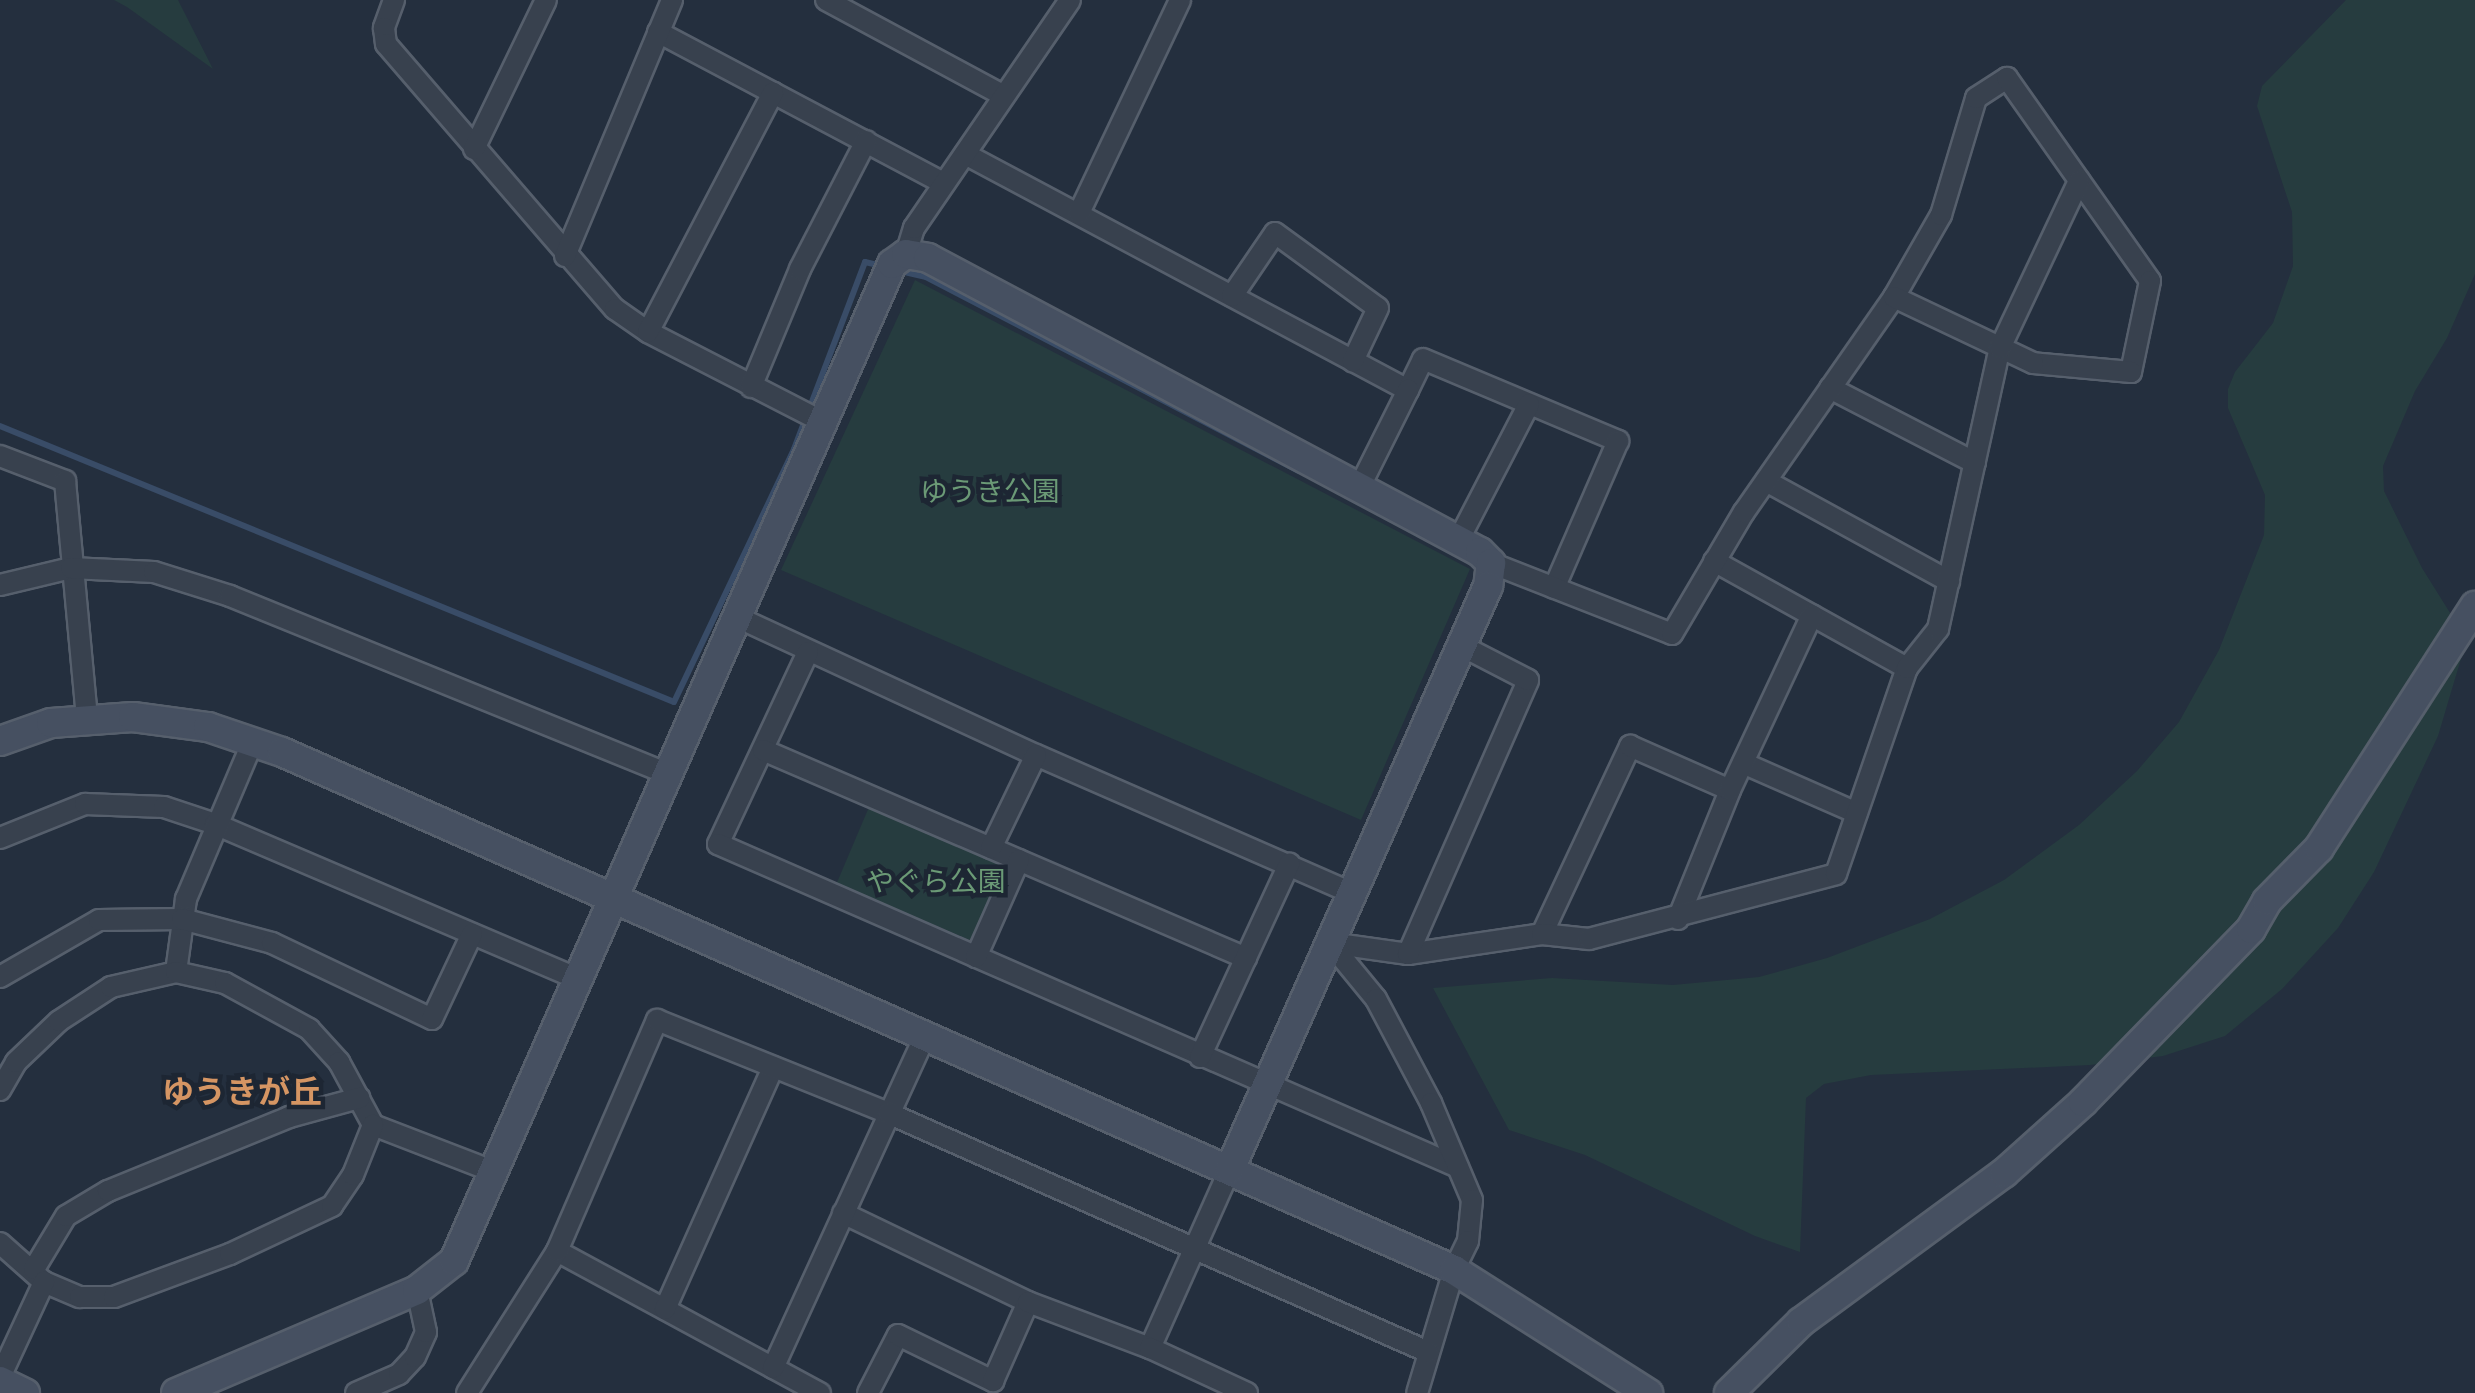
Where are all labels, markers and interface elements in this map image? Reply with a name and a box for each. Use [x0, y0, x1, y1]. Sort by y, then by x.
park label: ゆうき公園 [920, 475, 1060, 509]
park label: やぐら公園 [866, 865, 1006, 899]
district label: ゆうきが丘 [162, 1073, 322, 1111]

